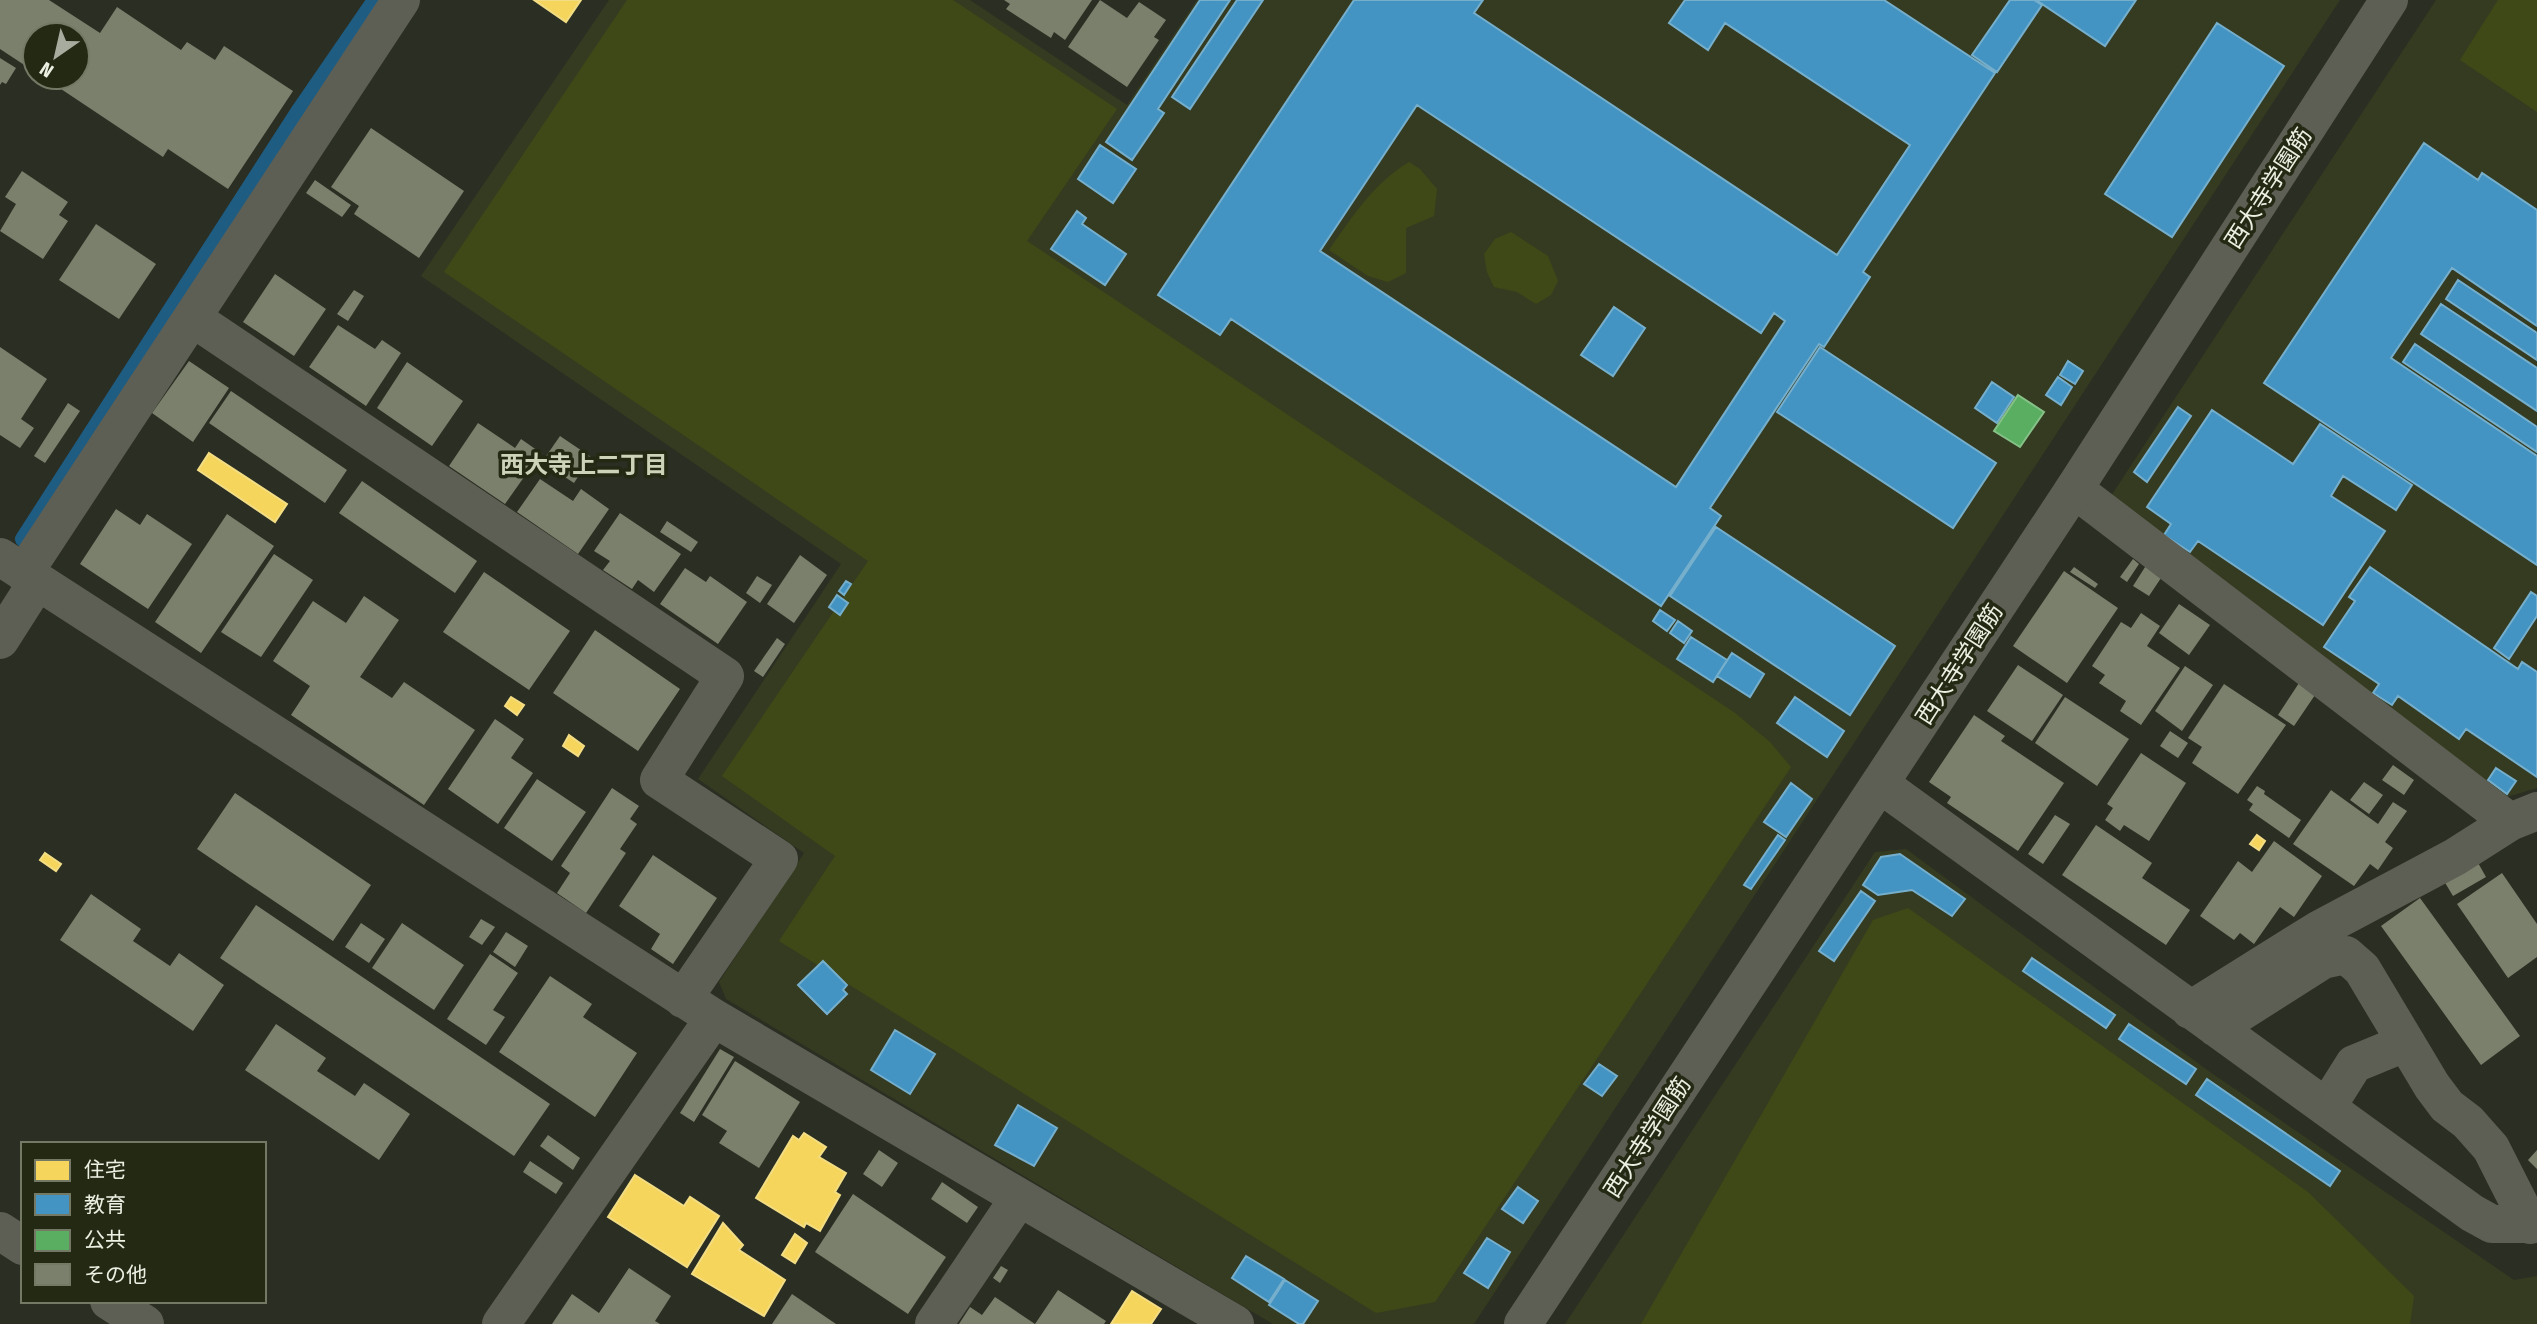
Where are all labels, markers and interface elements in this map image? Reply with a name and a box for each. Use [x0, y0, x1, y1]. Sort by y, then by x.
north arrow [21, 21, 91, 91]
text: N [36, 57, 58, 82]
street label: 西大寺学園筋 [2219, 123, 2317, 253]
district label: 西大寺上二丁目 [500, 451, 668, 479]
street label: 西大寺学園筋 [1910, 599, 2008, 729]
street label: 西大寺学園筋 [1598, 1072, 1696, 1202]
legend [21, 1142, 266, 1303]
text: 住宅 [84, 1157, 126, 1183]
text: 教育 [84, 1192, 126, 1218]
text: 公共 [84, 1227, 126, 1253]
text: その他 [84, 1262, 147, 1288]

